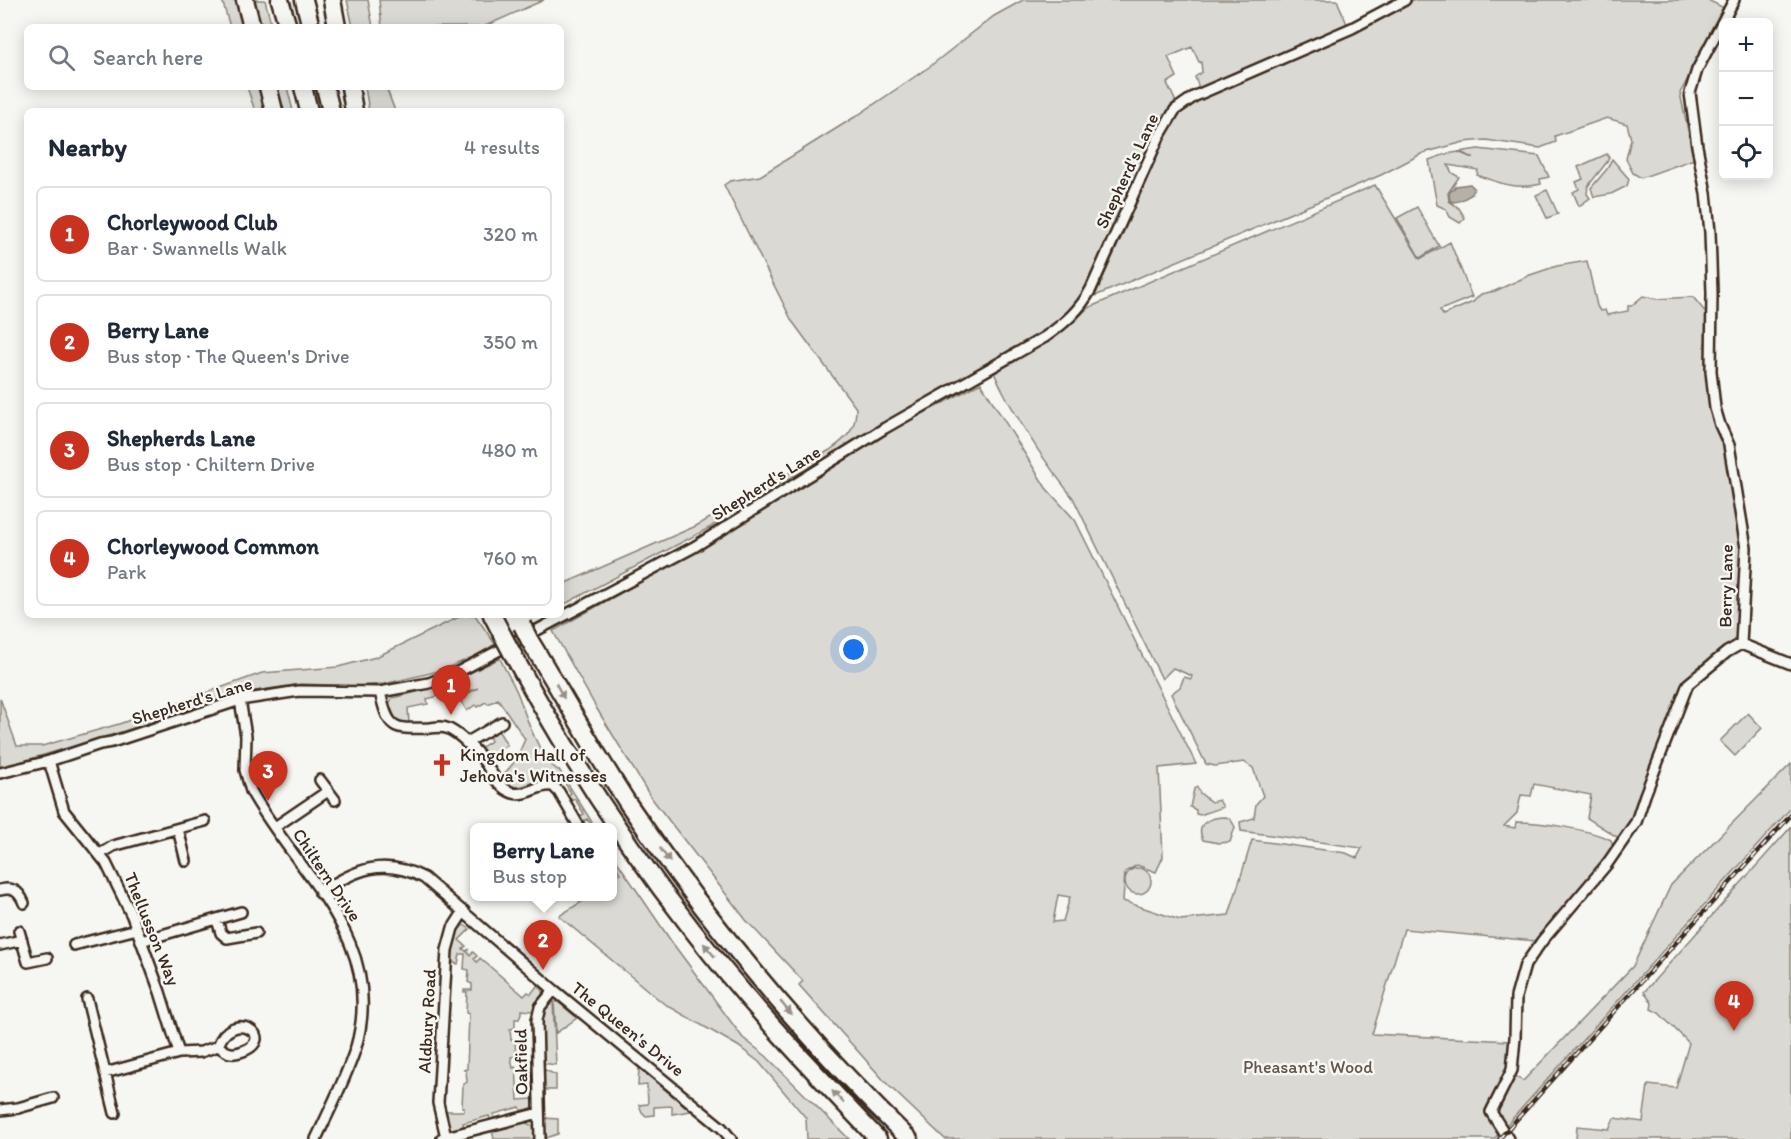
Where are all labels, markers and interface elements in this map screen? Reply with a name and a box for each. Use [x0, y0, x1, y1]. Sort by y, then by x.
map controls [1719, 18, 1773, 180]
button: + [1719, 18, 1773, 72]
search box [24, 24, 564, 90]
icon: search [45, 41, 78, 74]
text: Search here [93, 44, 203, 71]
button: − [1719, 72, 1773, 126]
street label: Shepherd's Lane [1091, 110, 1163, 232]
button: locate [1719, 126, 1773, 180]
text: Nearby [48, 131, 127, 163]
text: 4 results [464, 135, 540, 159]
text: Chorleywood Club [107, 209, 278, 236]
text: 1 [65, 222, 74, 246]
text: 320 m [483, 222, 538, 246]
text: Bar · Swannells Walk [107, 236, 287, 260]
text: Berry Lane [107, 317, 209, 344]
text: 2 [64, 330, 75, 354]
text: 350 m [483, 330, 538, 354]
text: Bus stop · The Queen's Drive [107, 344, 349, 368]
text: Shepherds Lane [107, 425, 256, 452]
text: 3 [64, 438, 75, 462]
text: 480 m [481, 438, 538, 462]
street label: Shepherd's Lane [707, 441, 825, 525]
text: Bus stop · Chiltern Drive [107, 452, 315, 476]
text: Chorleywood Common [107, 533, 319, 560]
street label: Berry Lane [1714, 544, 1738, 628]
text: 4 [63, 546, 76, 570]
text: 760 m [484, 546, 538, 570]
text: Park [107, 560, 146, 584]
your location [839, 635, 868, 664]
pin: 1 [432, 666, 470, 715]
street label: Shepherd's Lane [129, 672, 255, 730]
one-way arrow [555, 683, 565, 700]
place label: Kingdom Hall of Jehova's Witnesses [460, 744, 607, 787]
pin: 3 [248, 752, 288, 801]
church icon: Kingdom Hall of Jehova's Witnesses [429, 752, 455, 778]
popup [470, 823, 617, 901]
street label: Chiltern Drive [288, 824, 366, 926]
text: Berry Lane [492, 837, 595, 864]
one-way arrow [659, 847, 671, 863]
text: Bus stop [492, 864, 567, 888]
street label: Thellusson Way [119, 869, 185, 989]
pin: 2 [524, 920, 562, 970]
one-way arrow [702, 942, 715, 958]
street label: Aldbury Road [413, 968, 441, 1074]
street label: The Queen's Drive [567, 977, 689, 1081]
pin: 4 [1714, 982, 1754, 1031]
one-way arrow [779, 1000, 792, 1015]
street label: Oakfield [509, 1028, 533, 1095]
park label: Pheasant's Wood [1243, 1056, 1373, 1078]
one-way arrow [831, 1090, 845, 1104]

